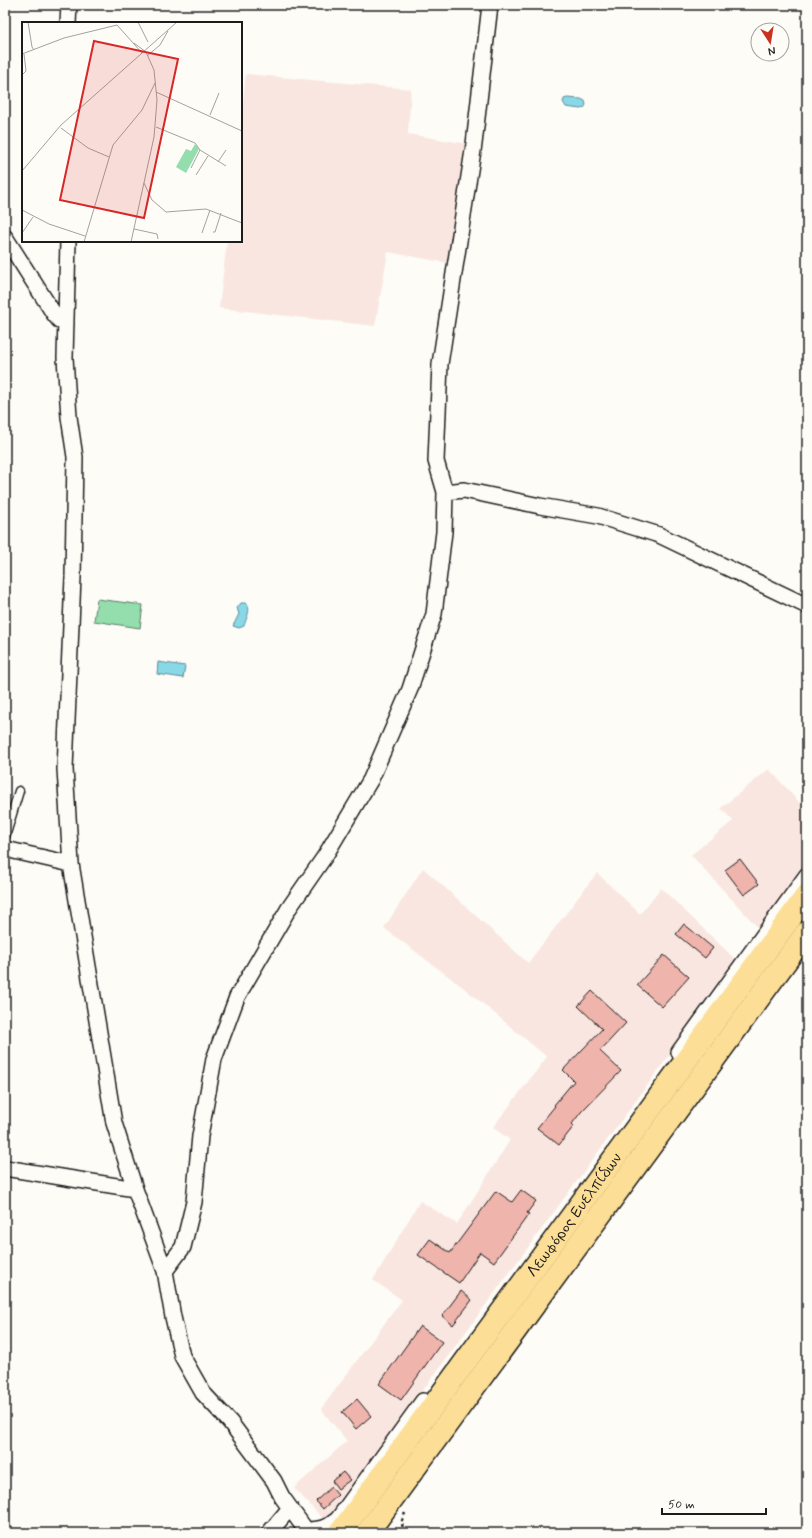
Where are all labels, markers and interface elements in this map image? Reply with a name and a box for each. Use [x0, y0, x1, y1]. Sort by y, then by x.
inset map [22, 22, 242, 242]
north arrow [750, 22, 790, 62]
text: N [767, 43, 777, 58]
street label: Λεωφόρος Ευελπίδων [522, 1149, 627, 1282]
scale bar [662, 1490, 766, 1516]
text: 50 m [668, 1497, 695, 1513]

